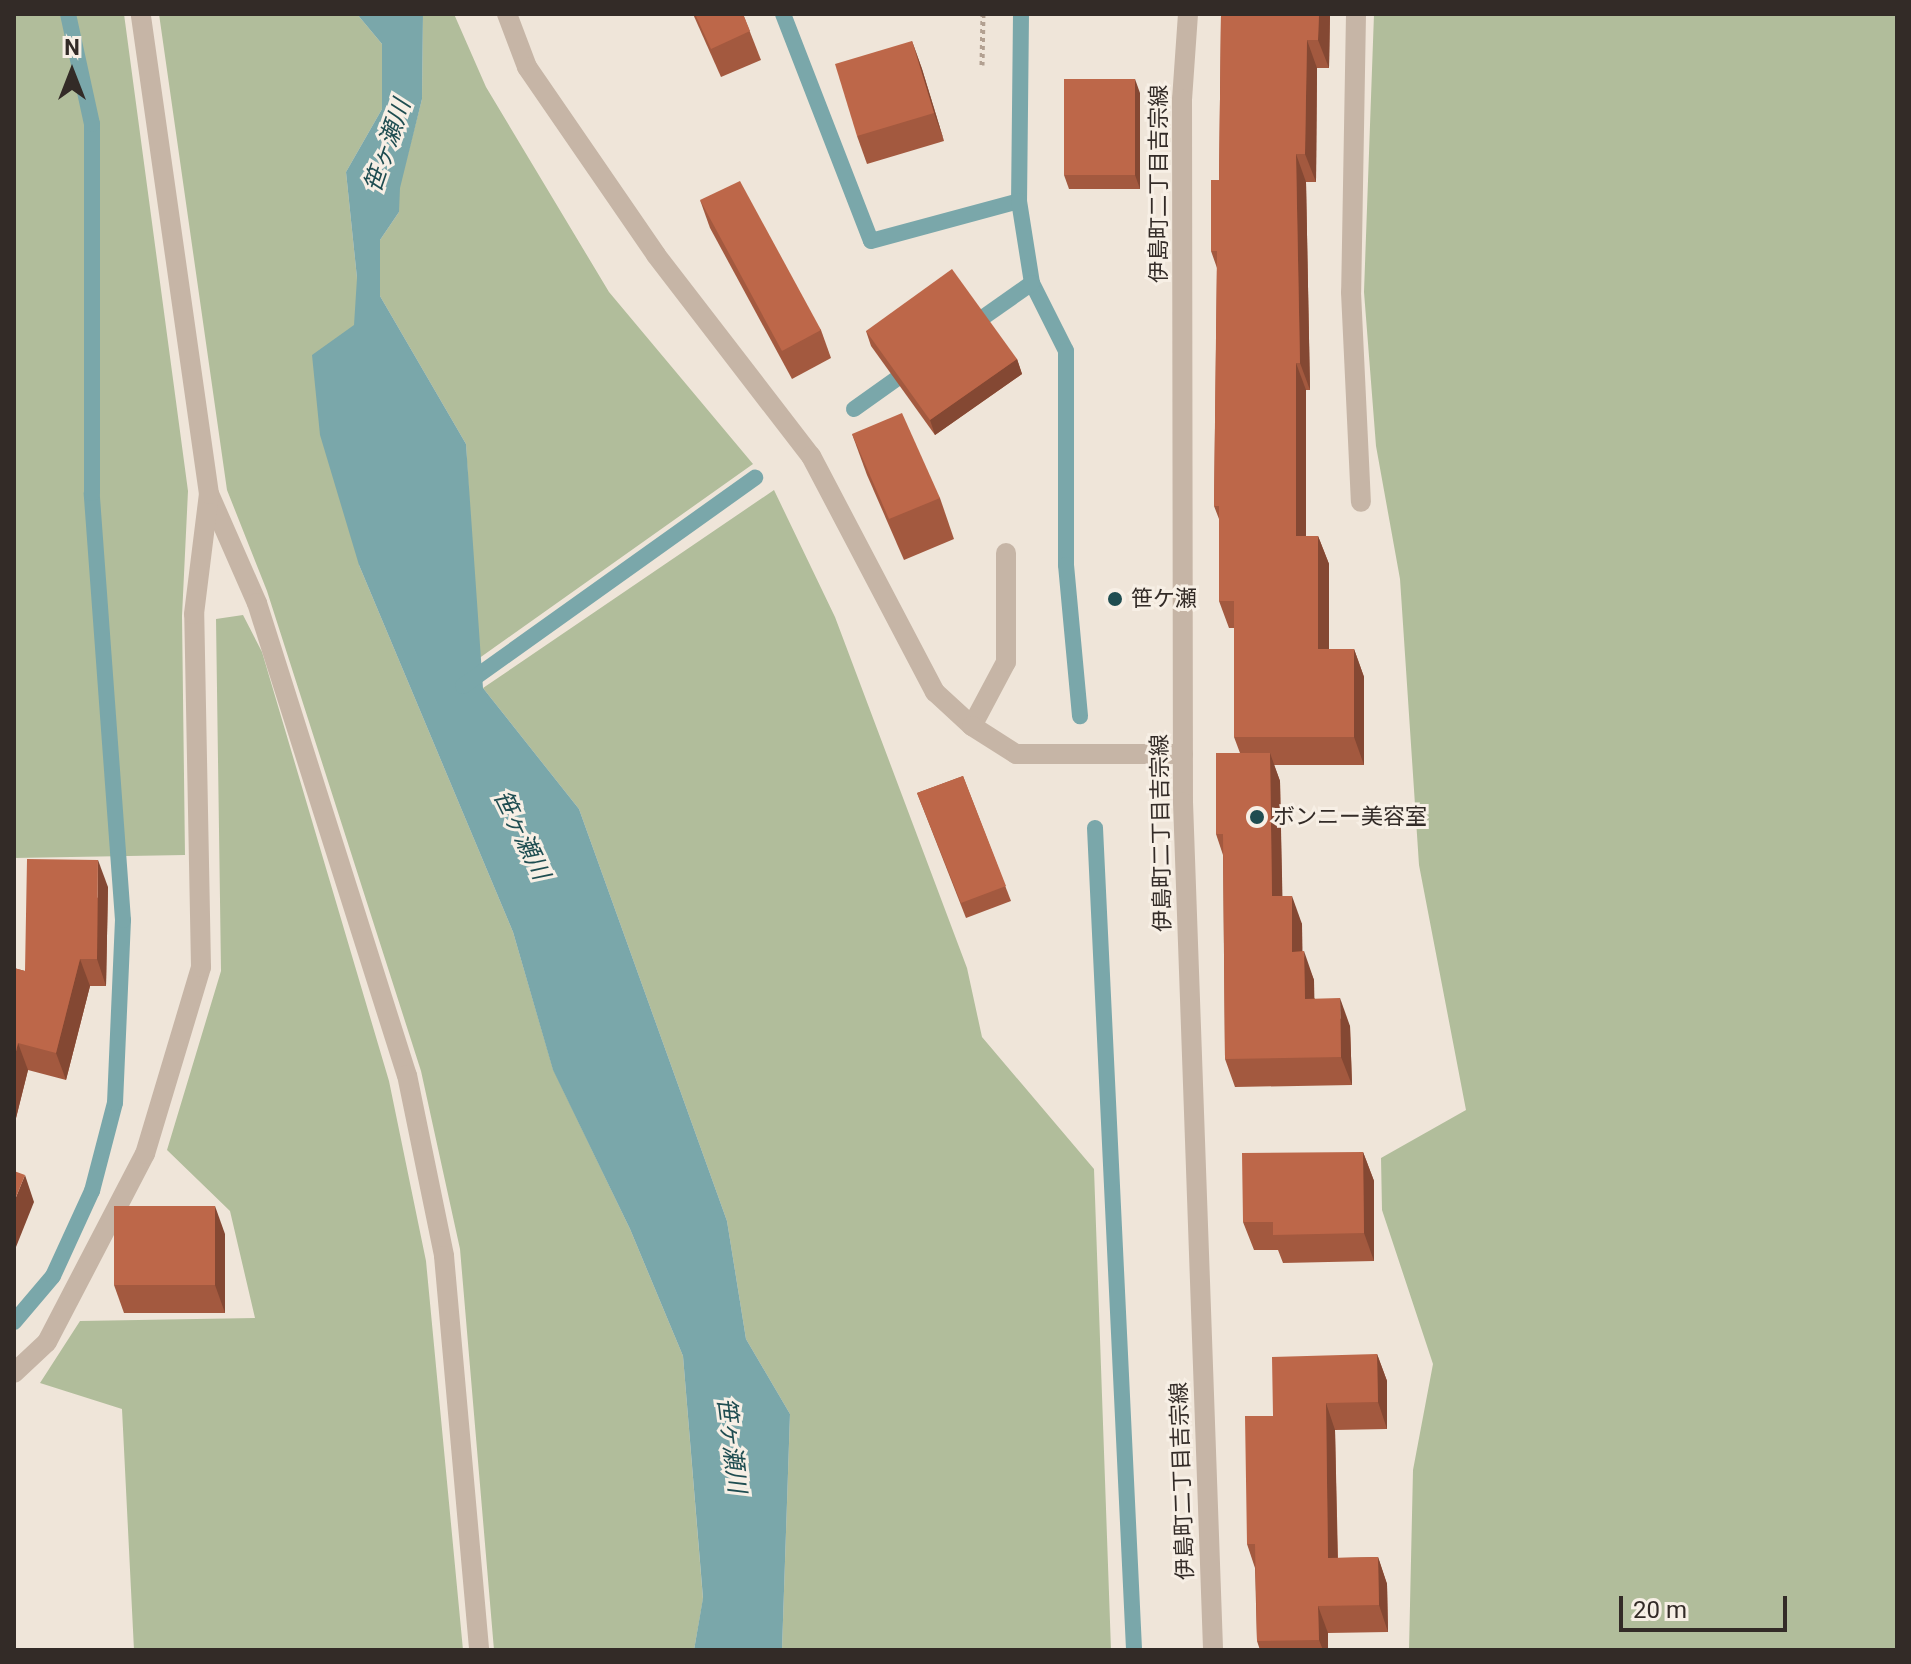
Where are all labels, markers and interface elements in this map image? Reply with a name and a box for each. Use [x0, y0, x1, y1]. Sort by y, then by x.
north arrow [32, 32, 112, 112]
text: N [64, 35, 80, 60]
street label: 伊島町二丁目吉宗線 [1146, 85, 1172, 283]
water label: 笹ヶ瀬川 [359, 96, 417, 196]
place label: 笹ケ瀬 [1131, 586, 1197, 612]
marker: 笹ケ瀬 [1106, 590, 1124, 608]
street label: 伊島町二丁目吉宗線 [1146, 734, 1176, 932]
water label: 笹ヶ瀬川 [487, 786, 555, 884]
place label: ボンニー美容室 [1273, 804, 1427, 830]
marker: ボンニー美容室 [1248, 808, 1266, 826]
street label: 伊島町二丁目吉宗線 [1165, 1382, 1199, 1580]
water label: 笹ヶ瀬川 [711, 1396, 751, 1494]
scale bar [1623, 1580, 1791, 1630]
text: 20 m [1633, 1596, 1687, 1624]

